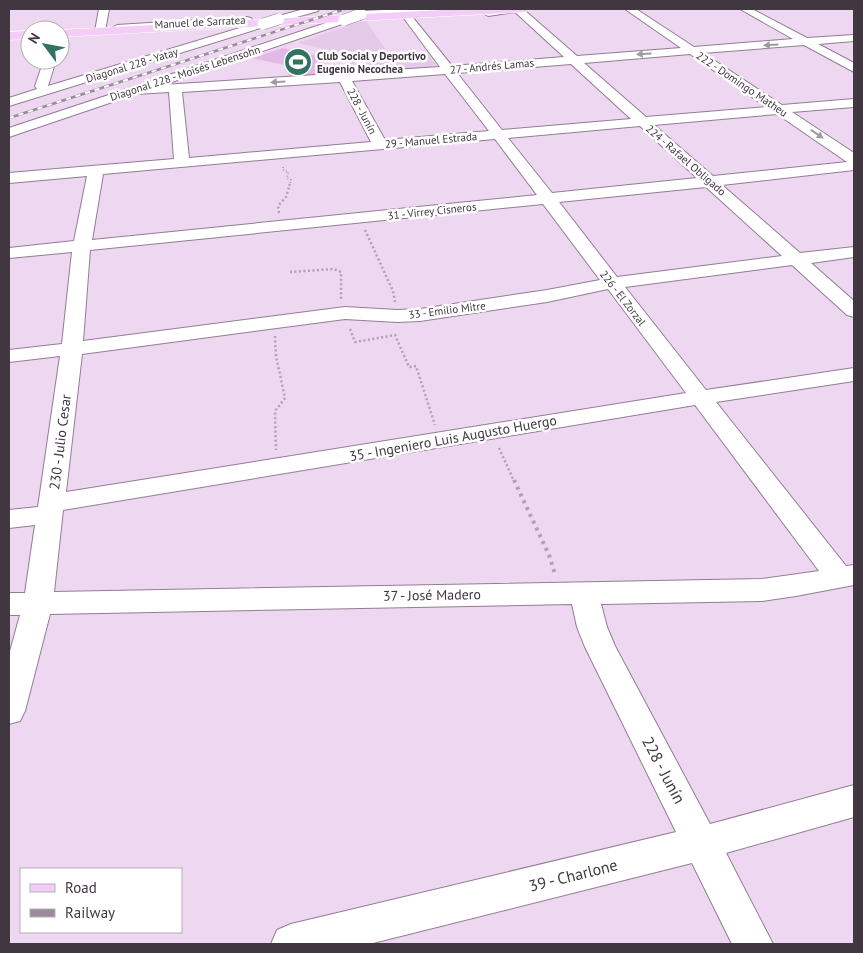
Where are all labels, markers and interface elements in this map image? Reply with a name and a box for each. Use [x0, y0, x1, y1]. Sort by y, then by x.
street label: Manuel de Sarratea [154, 13, 246, 31]
north arrow [20, 20, 70, 70]
text: N [24, 29, 44, 47]
one-way arrow [762, 41, 778, 49]
street label: Diagonal 228 - Moisés Lebensohn [108, 42, 262, 104]
street label: Diagonal 228 - Yatay [84, 44, 181, 86]
sports icon: Club Social y Deportivo Eugenio Necochea [283, 47, 313, 77]
street label: 222 - Domingo Matheu [694, 48, 790, 120]
place label: Club Social y Deportivo Eugenio Necochea [317, 49, 426, 76]
one-way arrow [636, 51, 652, 59]
street label: 27 - Andrés Lamas [449, 55, 535, 77]
one-way arrow [270, 79, 286, 87]
street label: 228 - Junín [344, 86, 380, 136]
street label: 224 - Rafael Obligado [643, 121, 729, 199]
street label: 29 - Manuel Estrada [384, 129, 478, 151]
one-way arrow [810, 129, 824, 139]
street label: 31 - Virrey Cisneros [387, 199, 477, 223]
street label: 226 - El Zorzal [597, 267, 649, 329]
street label: 33 - Emilio Mitre [408, 298, 487, 322]
street label: 230 - Julio Cesar [45, 393, 75, 491]
street label: 35 - Ingeniero Luis Augusto Huergo [348, 411, 558, 465]
street label: 37 - José Madero [383, 585, 481, 605]
street label: 228 - Junín [638, 733, 690, 807]
street label: 39 - Charlone [527, 854, 619, 896]
legend [20, 868, 182, 933]
text: Road [65, 878, 97, 897]
text: Railway [65, 903, 115, 922]

